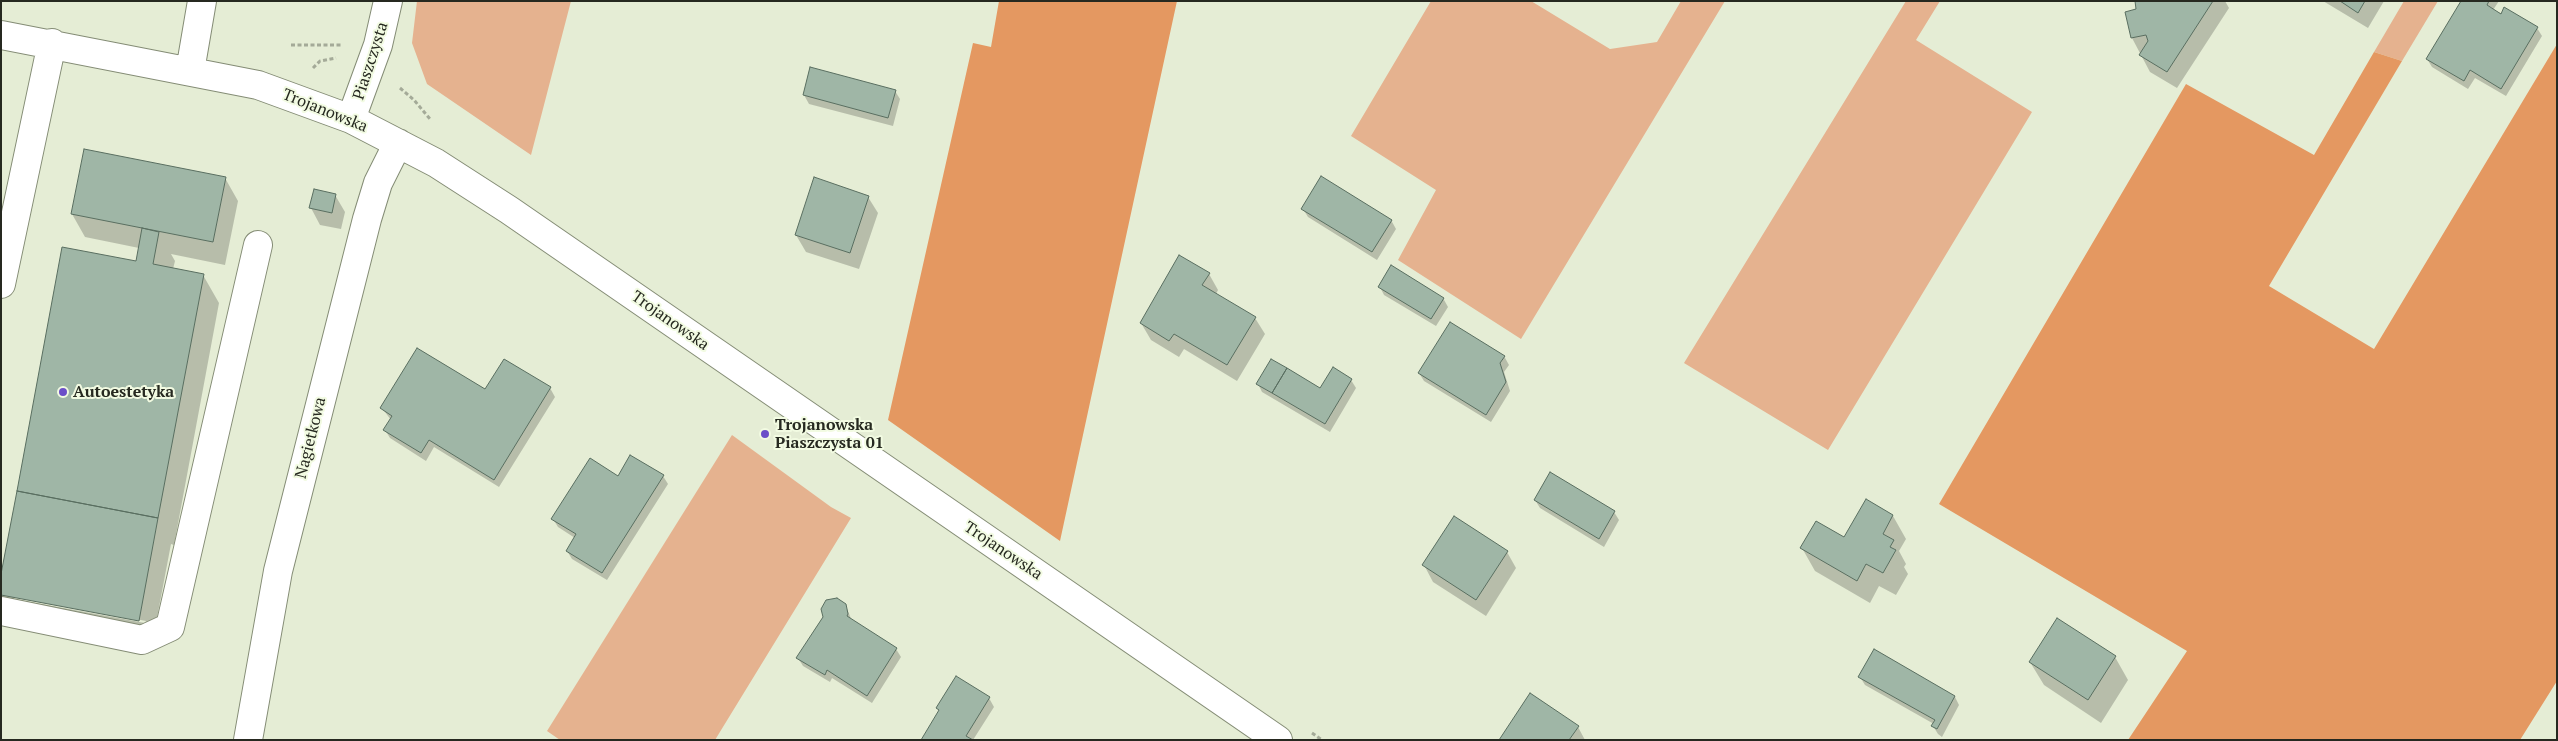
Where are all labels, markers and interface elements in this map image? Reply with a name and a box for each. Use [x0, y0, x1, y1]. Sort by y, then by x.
street label: Piaszczysta [349, 20, 393, 102]
street label: Trojanowska [280, 85, 370, 137]
street label: Trojanowska [628, 287, 712, 355]
place label: Autoestetyka [73, 382, 174, 402]
marker: Autoestetyka [57, 386, 69, 398]
street label: Nagietkowa [292, 395, 330, 481]
place label: Trojanowska Piaszczysta 01 [775, 415, 884, 453]
marker: Trojanowska Piaszczysta 01 [759, 428, 771, 440]
street label: Trojanowska [960, 518, 1046, 584]

